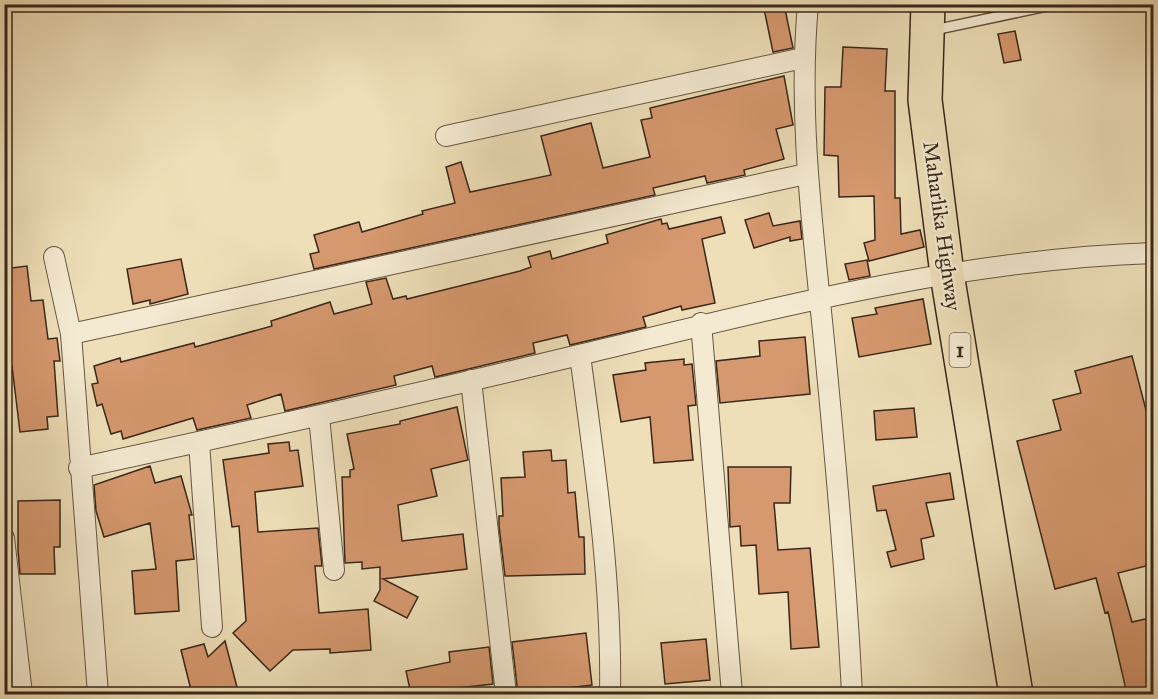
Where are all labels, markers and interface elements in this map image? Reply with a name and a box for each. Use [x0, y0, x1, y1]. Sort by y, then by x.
street label: Maharlika Highway [917, 140, 967, 313]
road number: 1 [950, 333, 970, 367]

